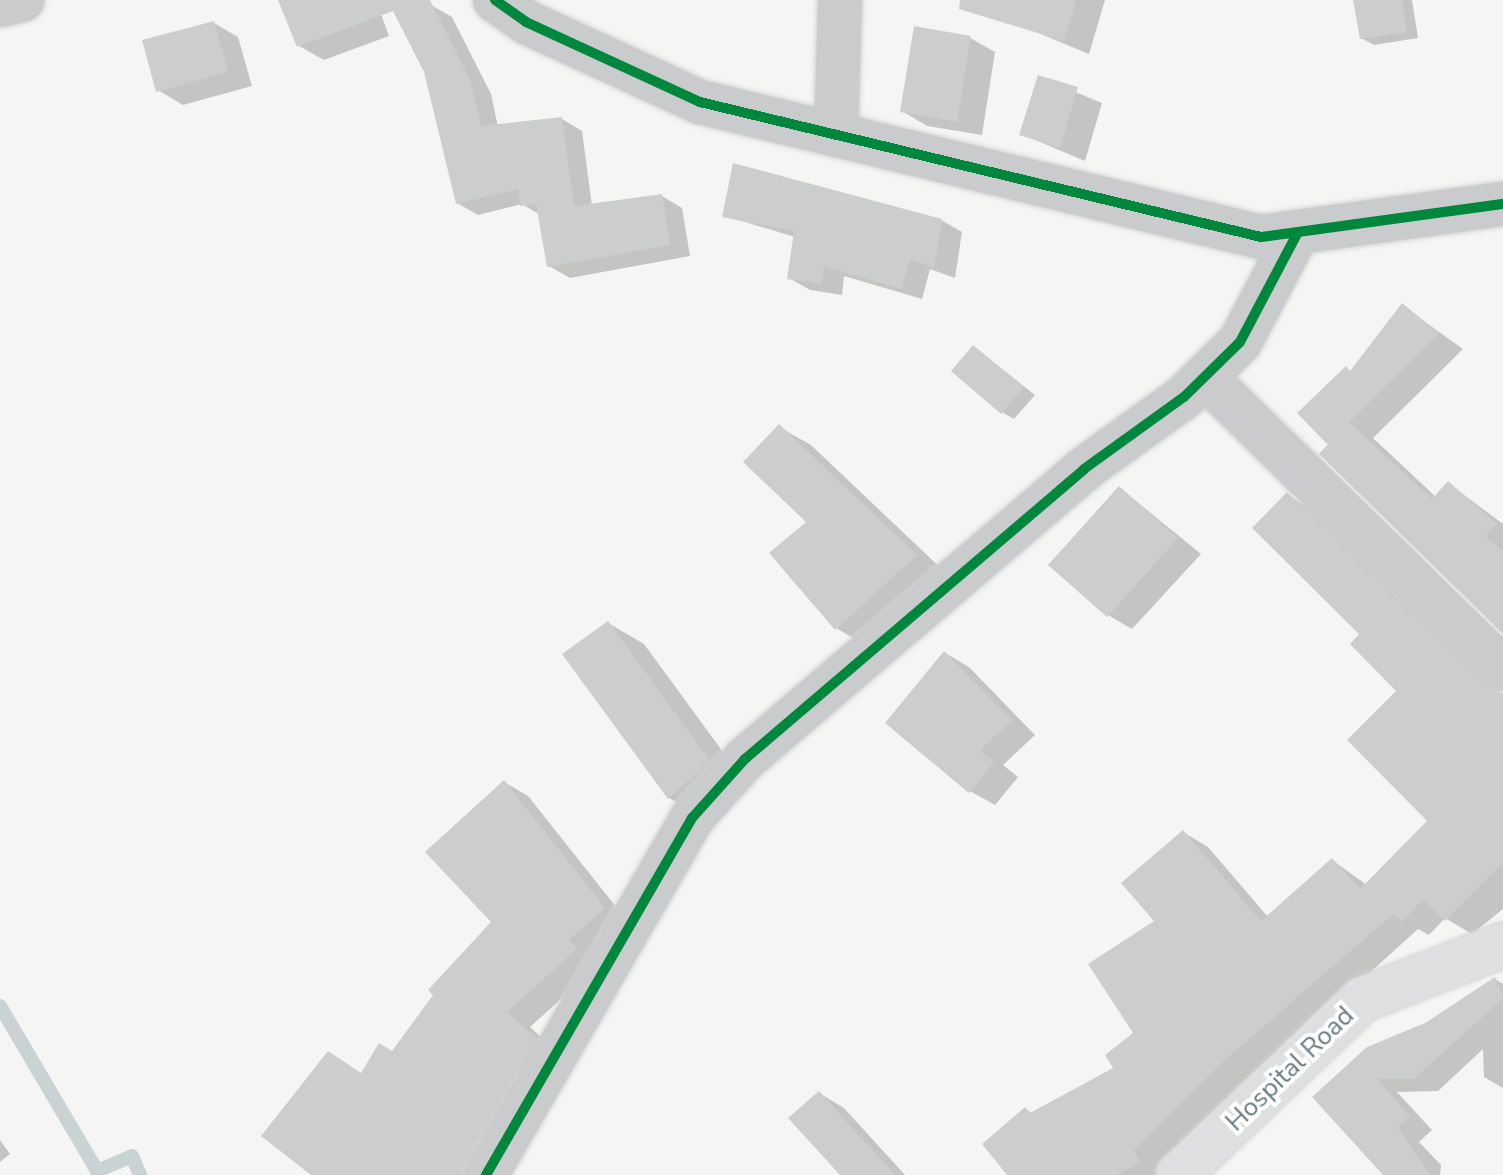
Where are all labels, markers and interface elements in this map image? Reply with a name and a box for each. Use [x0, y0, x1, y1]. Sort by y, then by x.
street label: Hospital Road [1220, 1000, 1360, 1138]

